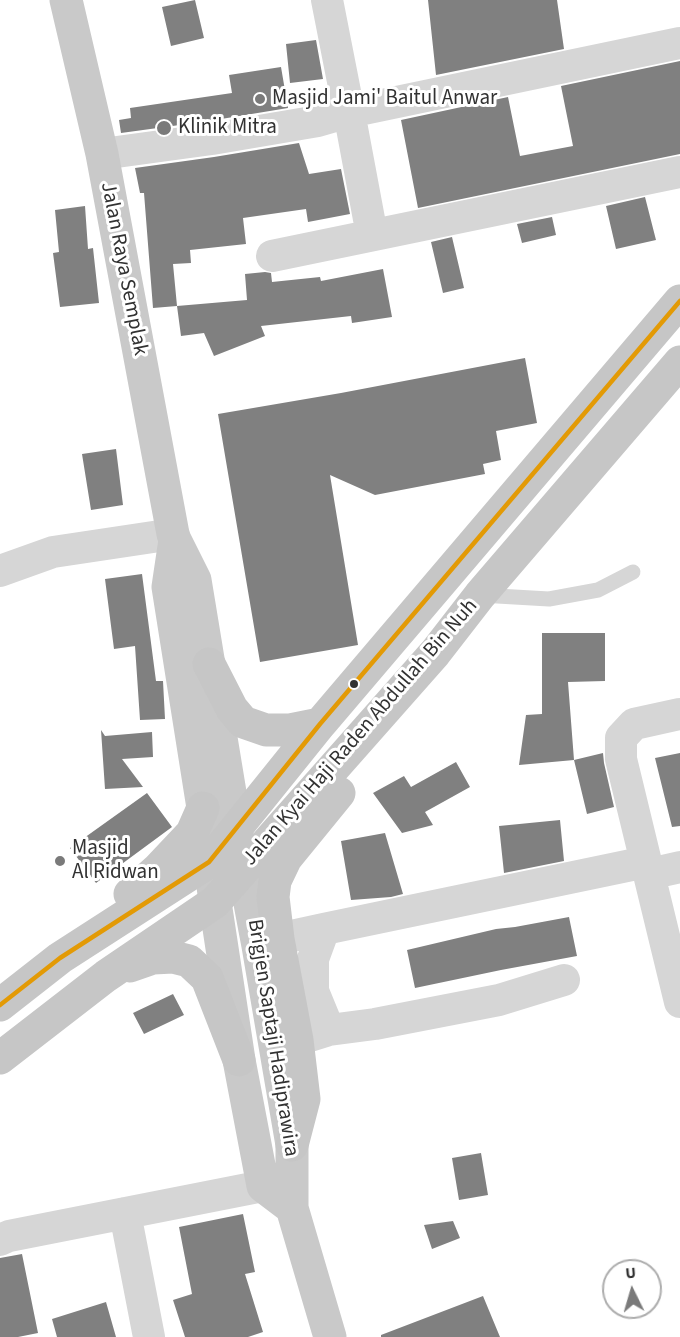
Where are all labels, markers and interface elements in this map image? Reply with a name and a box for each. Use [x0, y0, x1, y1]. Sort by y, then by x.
place label: Masjid Jami' Baitul Anwar [272, 86, 497, 112]
marker: Masjid Jami' Baitul Anwar [253, 92, 267, 106]
place label: Klinik Mitra [178, 115, 277, 141]
marker: Klinik Mitra [155, 119, 173, 137]
street label: Jalan Raya Semplak [94, 180, 152, 358]
street label: Jalan Kyai Haji Raden Abdullah Bin Nuh [238, 595, 484, 871]
unlabelled marker [348, 678, 360, 690]
place label: Masjid Al Ridwan [72, 836, 159, 886]
marker: Masjid Al Ridwan [53, 854, 67, 868]
street label: Brigjen Saptaji Hadiprawira [241, 917, 303, 1159]
north arrow [602, 1259, 662, 1319]
text: U [624, 1262, 637, 1284]

